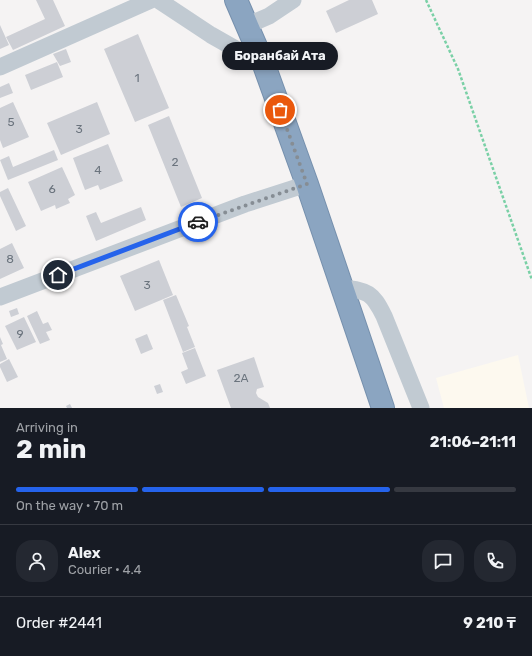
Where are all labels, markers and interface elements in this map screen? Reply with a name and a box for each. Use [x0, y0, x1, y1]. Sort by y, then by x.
callout: Боранбай Ата [222, 42, 338, 70]
text: Боранбай Ата [234, 48, 326, 63]
house number: 1 [134, 71, 140, 85]
pin [263, 93, 297, 127]
icon: bag [269, 99, 291, 121]
house number: 5 [7, 115, 15, 129]
house number: 3 [75, 122, 83, 136]
house number: 2 [171, 155, 179, 169]
house number: 4 [94, 163, 102, 177]
house number: 6 [48, 182, 56, 196]
courier [178, 202, 218, 242]
icon: car [187, 211, 209, 233]
house number: 8 [6, 252, 14, 266]
pin [41, 258, 75, 292]
icon: home [47, 264, 69, 286]
house number: 3 [143, 278, 151, 292]
house number: 9 [16, 327, 24, 341]
house number: 2А [233, 371, 249, 385]
text: Arriving in [16, 420, 78, 435]
text: 21:06–21:11 [430, 433, 516, 451]
text: 2 min [16, 434, 86, 465]
text: On the way · 70 m [16, 498, 123, 513]
button: person [16, 540, 58, 582]
button: chat [422, 540, 464, 582]
button: phone [474, 540, 516, 582]
text: Alex [68, 544, 101, 562]
text: Courier · 4.4 [68, 562, 142, 577]
text: Order #2441 [16, 614, 102, 632]
text: 9 210 ₸ [463, 614, 516, 632]

